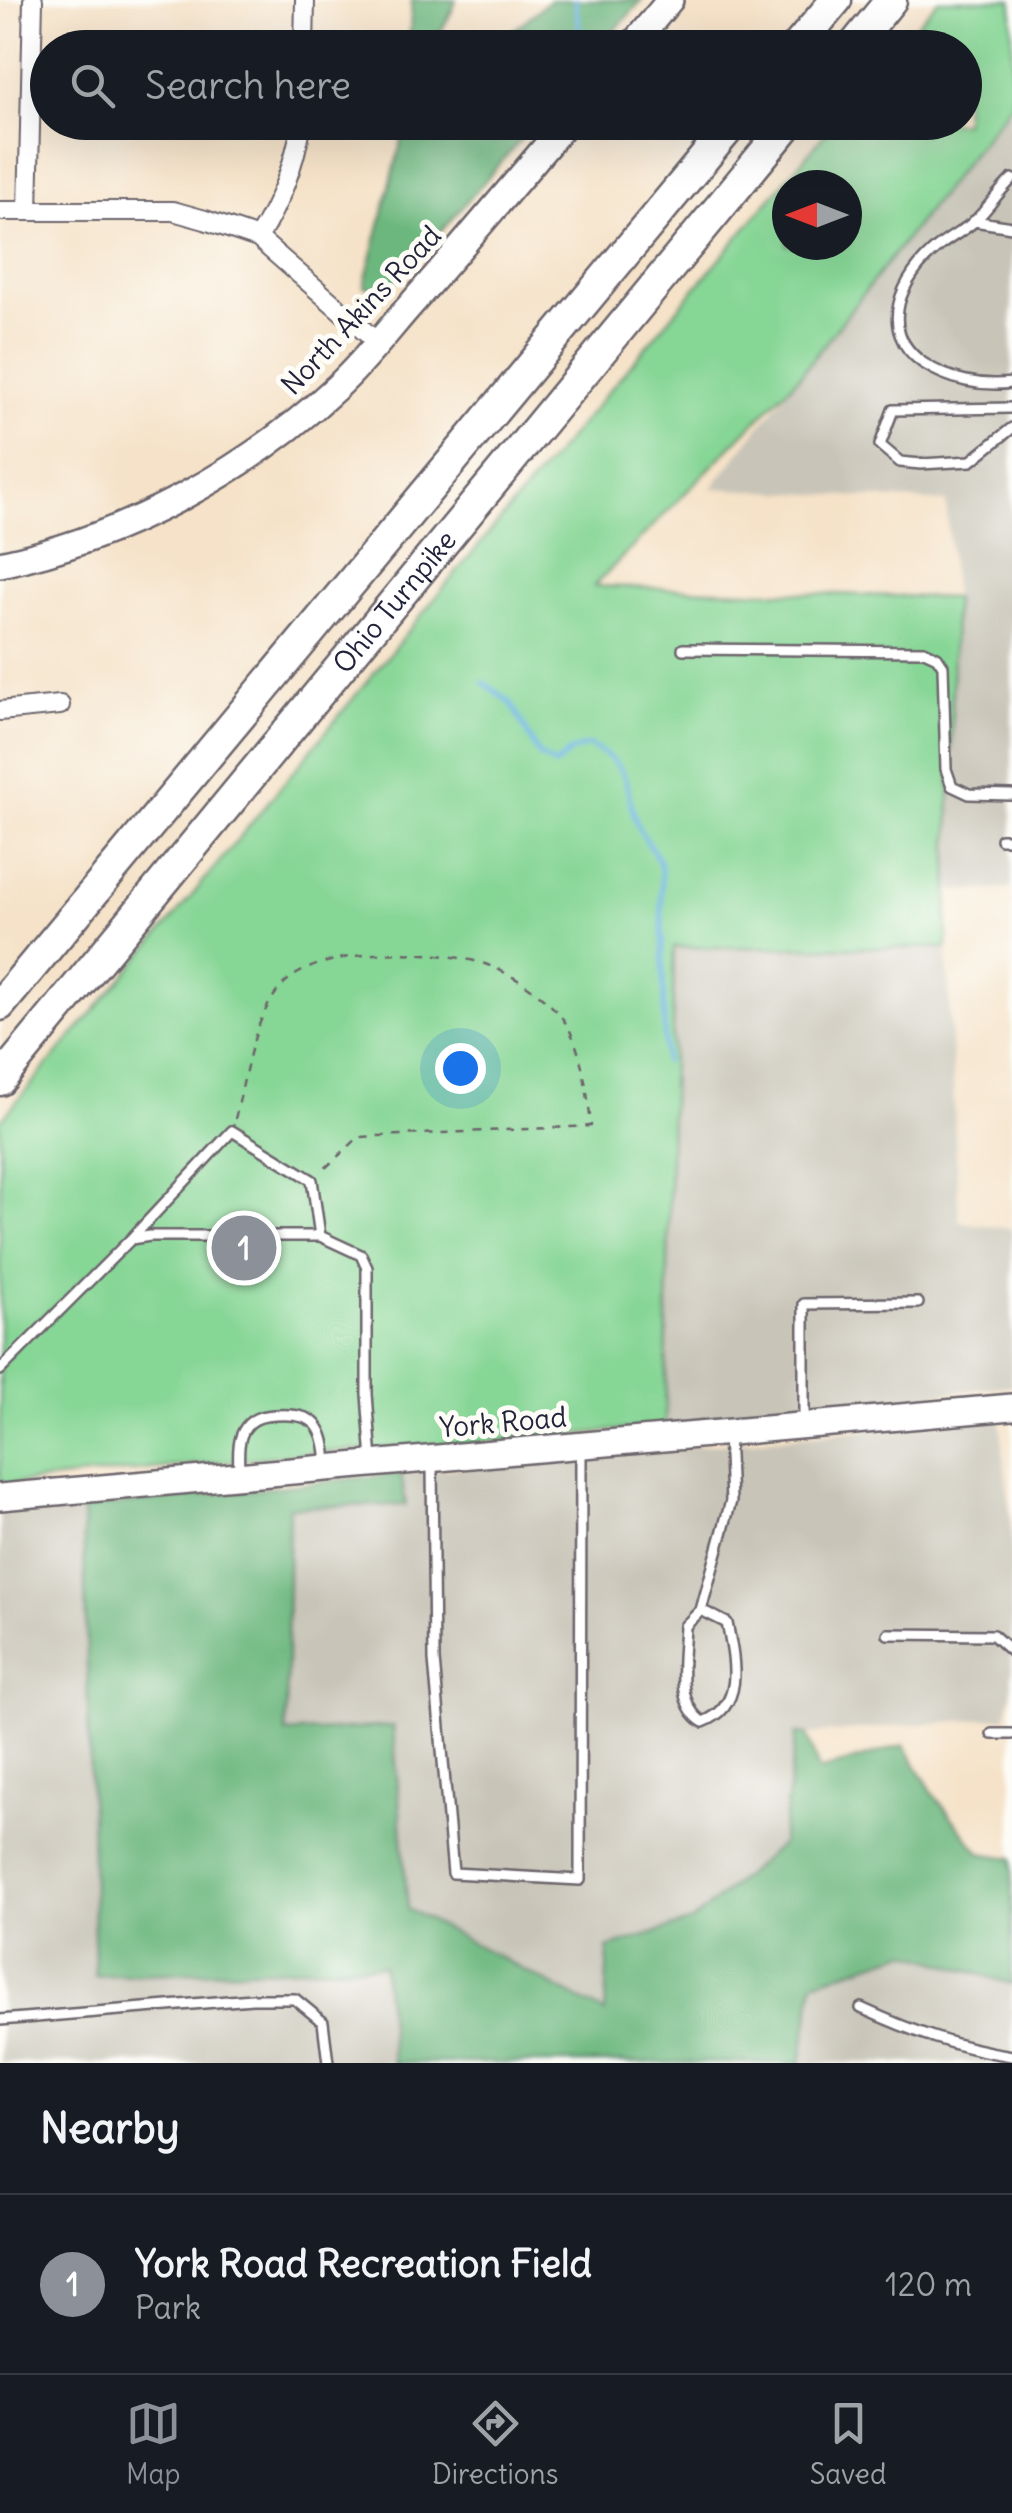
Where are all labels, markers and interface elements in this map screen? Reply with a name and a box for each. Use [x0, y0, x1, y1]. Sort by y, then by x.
search box [30, 30, 982, 140]
icon: search [65, 58, 120, 113]
text: Search here [145, 62, 351, 109]
north arrow [772, 170, 862, 260]
street label: North Akins Road [273, 218, 449, 402]
street label: Ohio Turnpike [325, 523, 464, 680]
your location [435, 1043, 486, 1094]
pin: 1 [212, 1210, 276, 1286]
street label: York Road [438, 1399, 568, 1445]
text: Nearby [40, 2102, 179, 2154]
text: York Road Recreation Field [135, 2240, 592, 2287]
text: 1 [66, 2264, 79, 2305]
text: 120 m [885, 2264, 972, 2305]
text: Park [135, 2287, 201, 2328]
tab: Map [126, 2396, 181, 2492]
tab: Directions [432, 2396, 558, 2492]
tab: Saved [810, 2396, 886, 2492]

